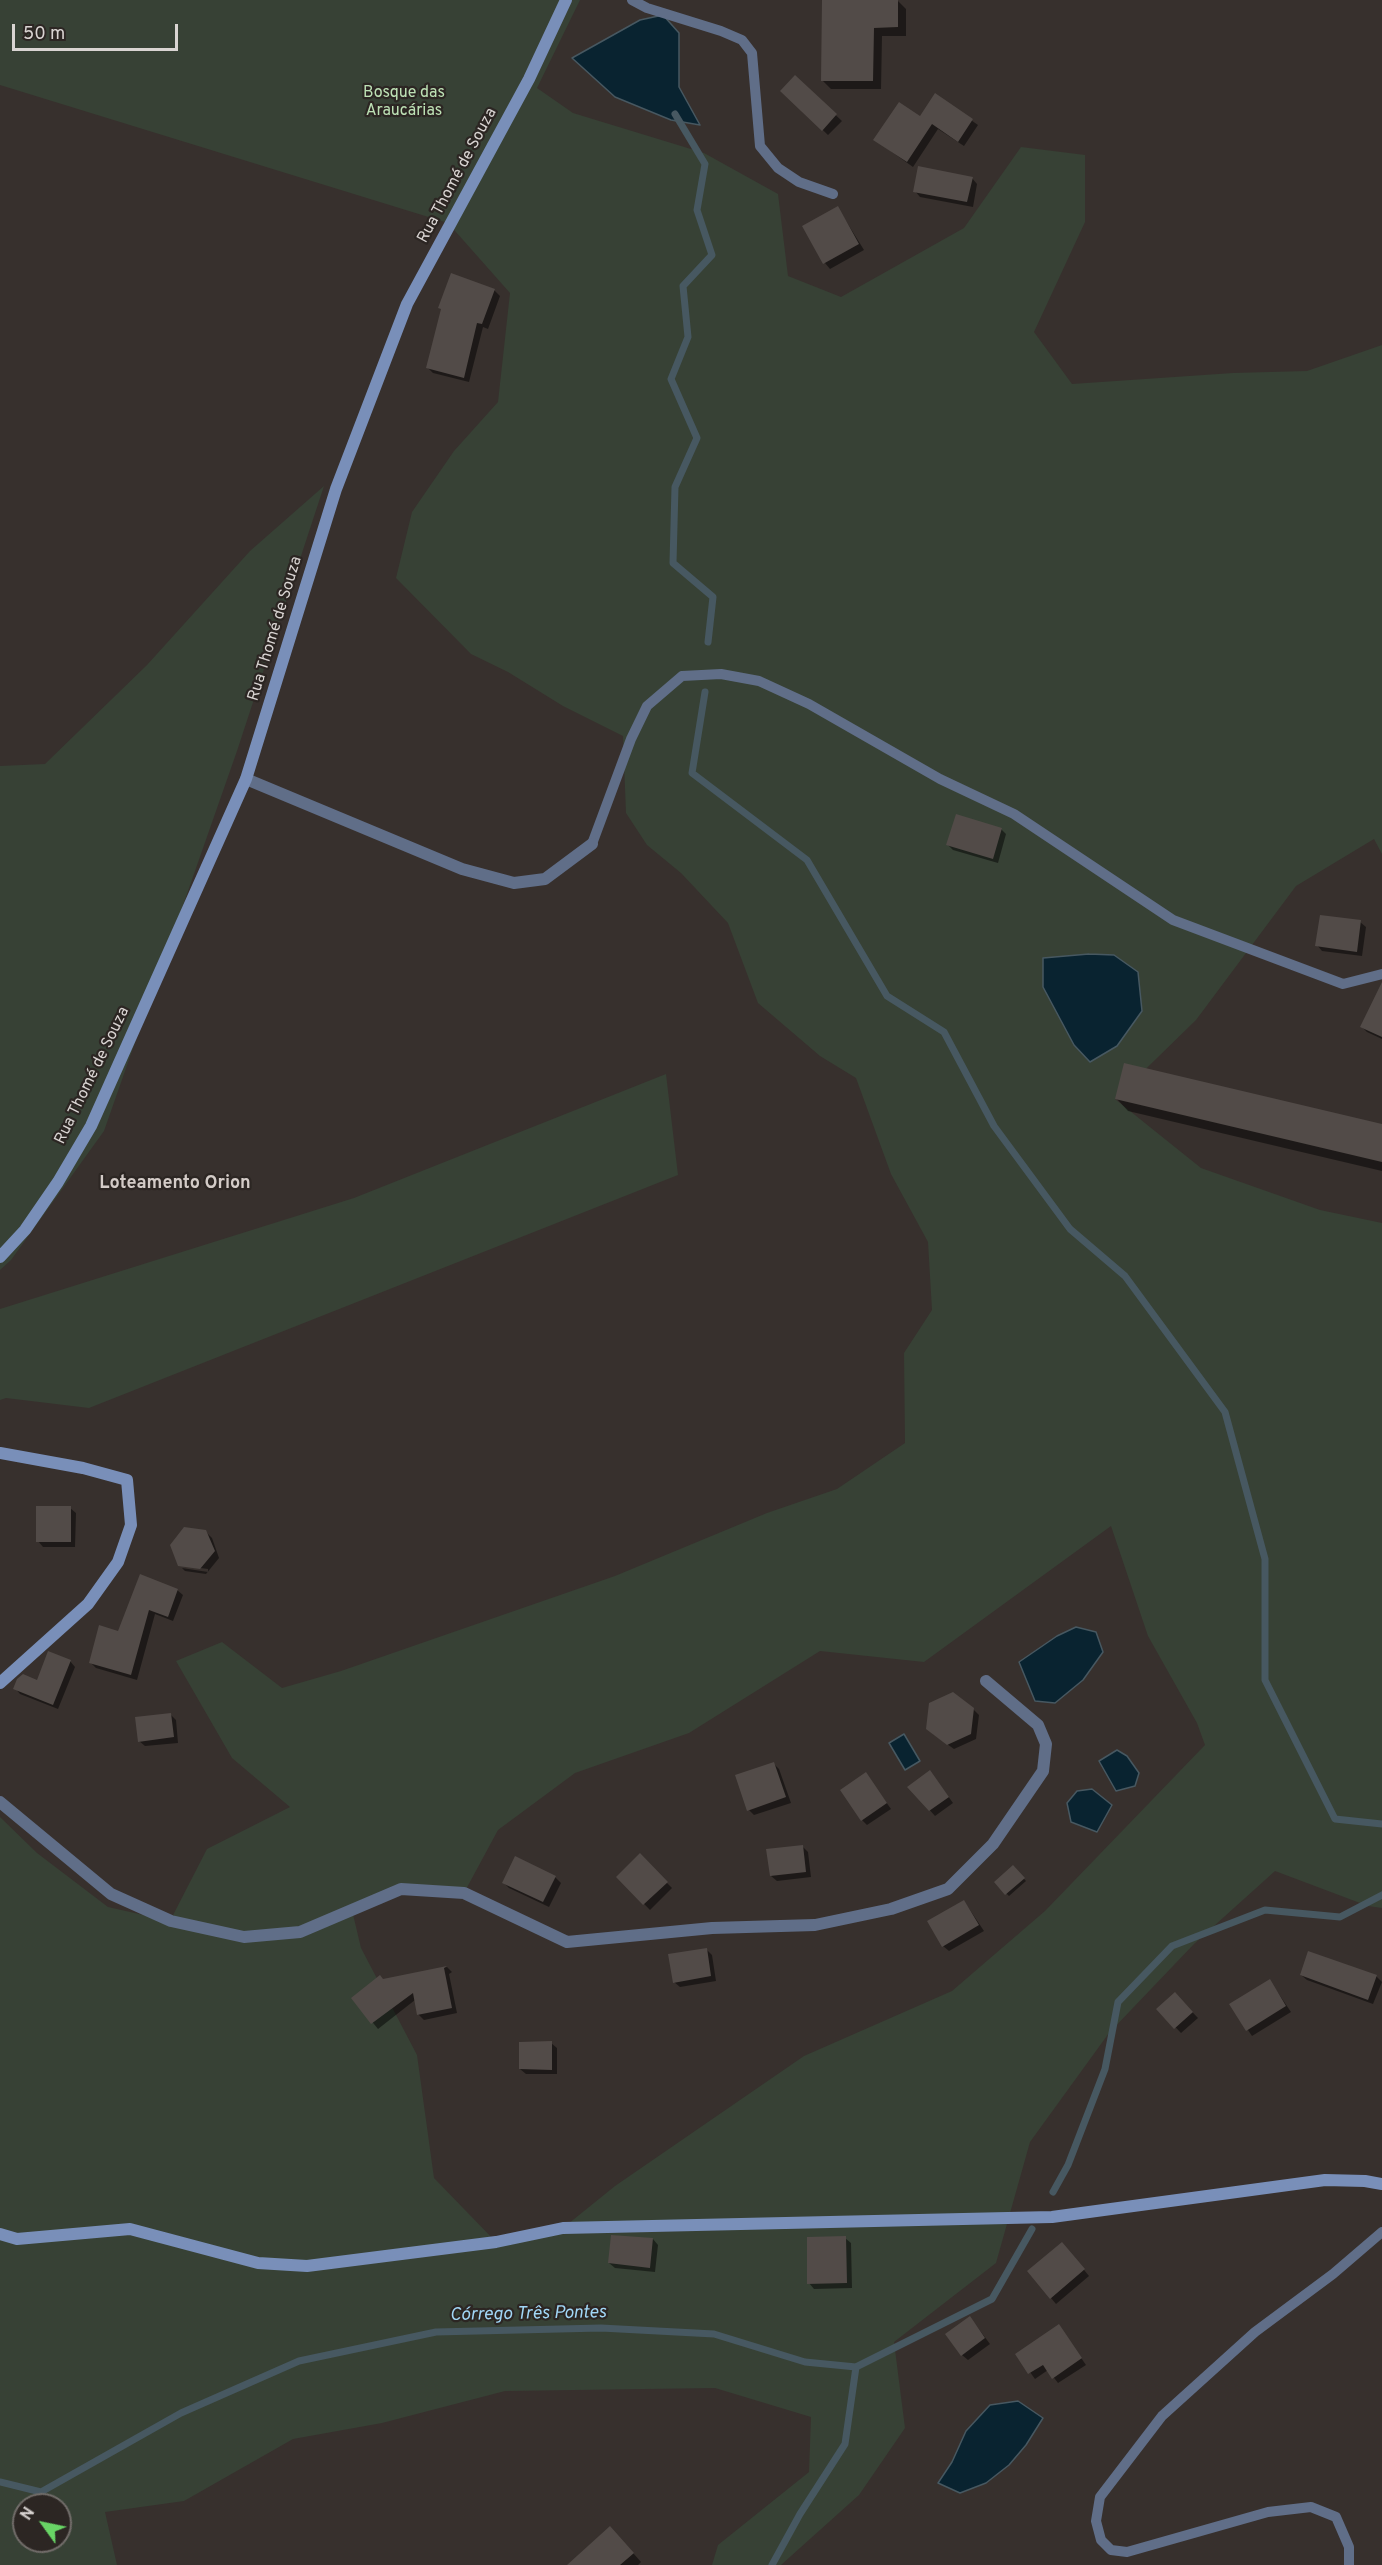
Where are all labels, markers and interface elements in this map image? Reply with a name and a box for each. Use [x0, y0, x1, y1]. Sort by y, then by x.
scale bar [15, 12, 182, 50]
text: 50 m [23, 23, 65, 46]
park label: Bosque das Araucárias [363, 84, 445, 122]
street label: Rua Thomé de Souza [414, 105, 502, 247]
street label: Rua Thomé de Souza [245, 554, 307, 704]
street label: Rua Thomé de Souza [51, 1004, 135, 1148]
district label: Loteamento Orion [99, 1173, 251, 1195]
water label: Córrego Três Pontes [450, 2303, 606, 2327]
north arrow [12, 2493, 72, 2553]
text: N [17, 2504, 40, 2525]

